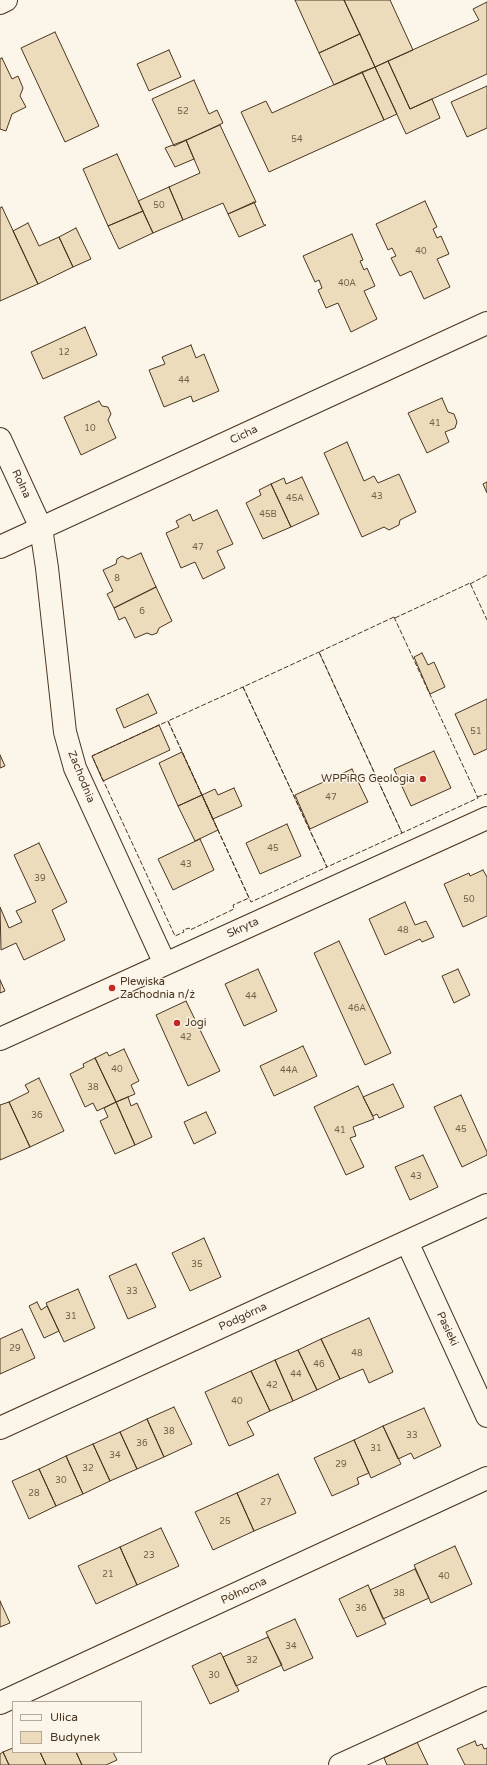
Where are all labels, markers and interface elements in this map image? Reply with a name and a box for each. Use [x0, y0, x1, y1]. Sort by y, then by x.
house number: 52 [177, 107, 189, 117]
house number: 54 [291, 135, 303, 145]
house number: 50 [153, 201, 165, 211]
house number: 40 [415, 247, 427, 257]
house number: 40A [338, 279, 356, 289]
house number: 12 [58, 348, 70, 358]
house number: 44 [178, 376, 190, 386]
house number: 41 [429, 419, 441, 429]
street label: Cicha [228, 423, 260, 447]
house number: 10 [84, 424, 96, 434]
street label: Rolna [9, 468, 33, 500]
house number: 43 [371, 492, 383, 502]
house number: 45A [286, 494, 304, 504]
house number: 45B [259, 510, 277, 520]
house number: 47 [192, 543, 204, 553]
house number: 8 [114, 574, 120, 584]
house number: 6 [139, 607, 145, 617]
house number: 51 [470, 727, 482, 737]
street label: Zachodnia [65, 749, 97, 805]
place label: WPPiRG Geologia [321, 772, 415, 786]
marker: WPPiRG Geologia [418, 774, 428, 784]
house number: 47 [325, 793, 337, 803]
house number: 45 [267, 844, 279, 854]
house number: 43 [180, 860, 192, 870]
house number: 39 [34, 874, 46, 884]
house number: 50 [463, 895, 475, 905]
street label: Skryta [225, 915, 261, 941]
house number: 48 [397, 926, 409, 936]
place label: Plewiska Zachodnia n/ż [120, 975, 195, 1001]
marker: Plewiska Zachodnia n/ż [107, 983, 117, 993]
house number: 44 [245, 992, 257, 1002]
house number: 46A [348, 1004, 366, 1014]
place label: Jogi [185, 1016, 206, 1030]
marker: Jogi [172, 1018, 182, 1028]
house number: 42 [180, 1033, 192, 1043]
house number: 40 [111, 1065, 123, 1075]
house number: 44A [280, 1066, 298, 1076]
house number: 38 [87, 1083, 99, 1093]
house number: 36 [31, 1111, 43, 1121]
house number: 45 [455, 1125, 467, 1135]
house number: 41 [334, 1126, 346, 1136]
house number: 43 [410, 1172, 422, 1182]
house number: 35 [191, 1260, 203, 1270]
house number: 33 [126, 1287, 138, 1297]
street label: Podgórna [217, 1300, 269, 1334]
street label: Pasieki [433, 1310, 461, 1348]
house number: 31 [65, 1312, 77, 1322]
house number: 29 [9, 1344, 21, 1354]
house number: 48 [351, 1349, 363, 1359]
house number: 46 [313, 1360, 325, 1370]
house number: 44 [290, 1370, 302, 1380]
house number: 42 [266, 1381, 278, 1391]
house number: 40 [231, 1397, 243, 1407]
house number: 38 [163, 1427, 175, 1437]
house number: 33 [406, 1431, 418, 1441]
house number: 36 [136, 1439, 148, 1449]
house number: 31 [370, 1444, 382, 1454]
house number: 34 [109, 1451, 121, 1461]
house number: 29 [335, 1460, 347, 1470]
house number: 32 [82, 1464, 94, 1474]
house number: 30 [55, 1476, 67, 1486]
house number: 28 [28, 1489, 40, 1499]
house number: 27 [260, 1498, 272, 1508]
house number: 25 [219, 1517, 231, 1527]
house number: 23 [143, 1551, 155, 1561]
house number: 21 [102, 1570, 114, 1580]
house number: 40 [438, 1572, 450, 1582]
street label: Północna [219, 1575, 269, 1607]
house number: 38 [393, 1589, 405, 1599]
house number: 36 [355, 1604, 367, 1614]
house number: 34 [285, 1642, 297, 1652]
house number: 32 [246, 1656, 258, 1666]
house number: 30 [208, 1671, 220, 1681]
legend [12, 1701, 142, 1753]
text: Ulica [50, 1710, 78, 1724]
text: Budynek [50, 1730, 100, 1744]

